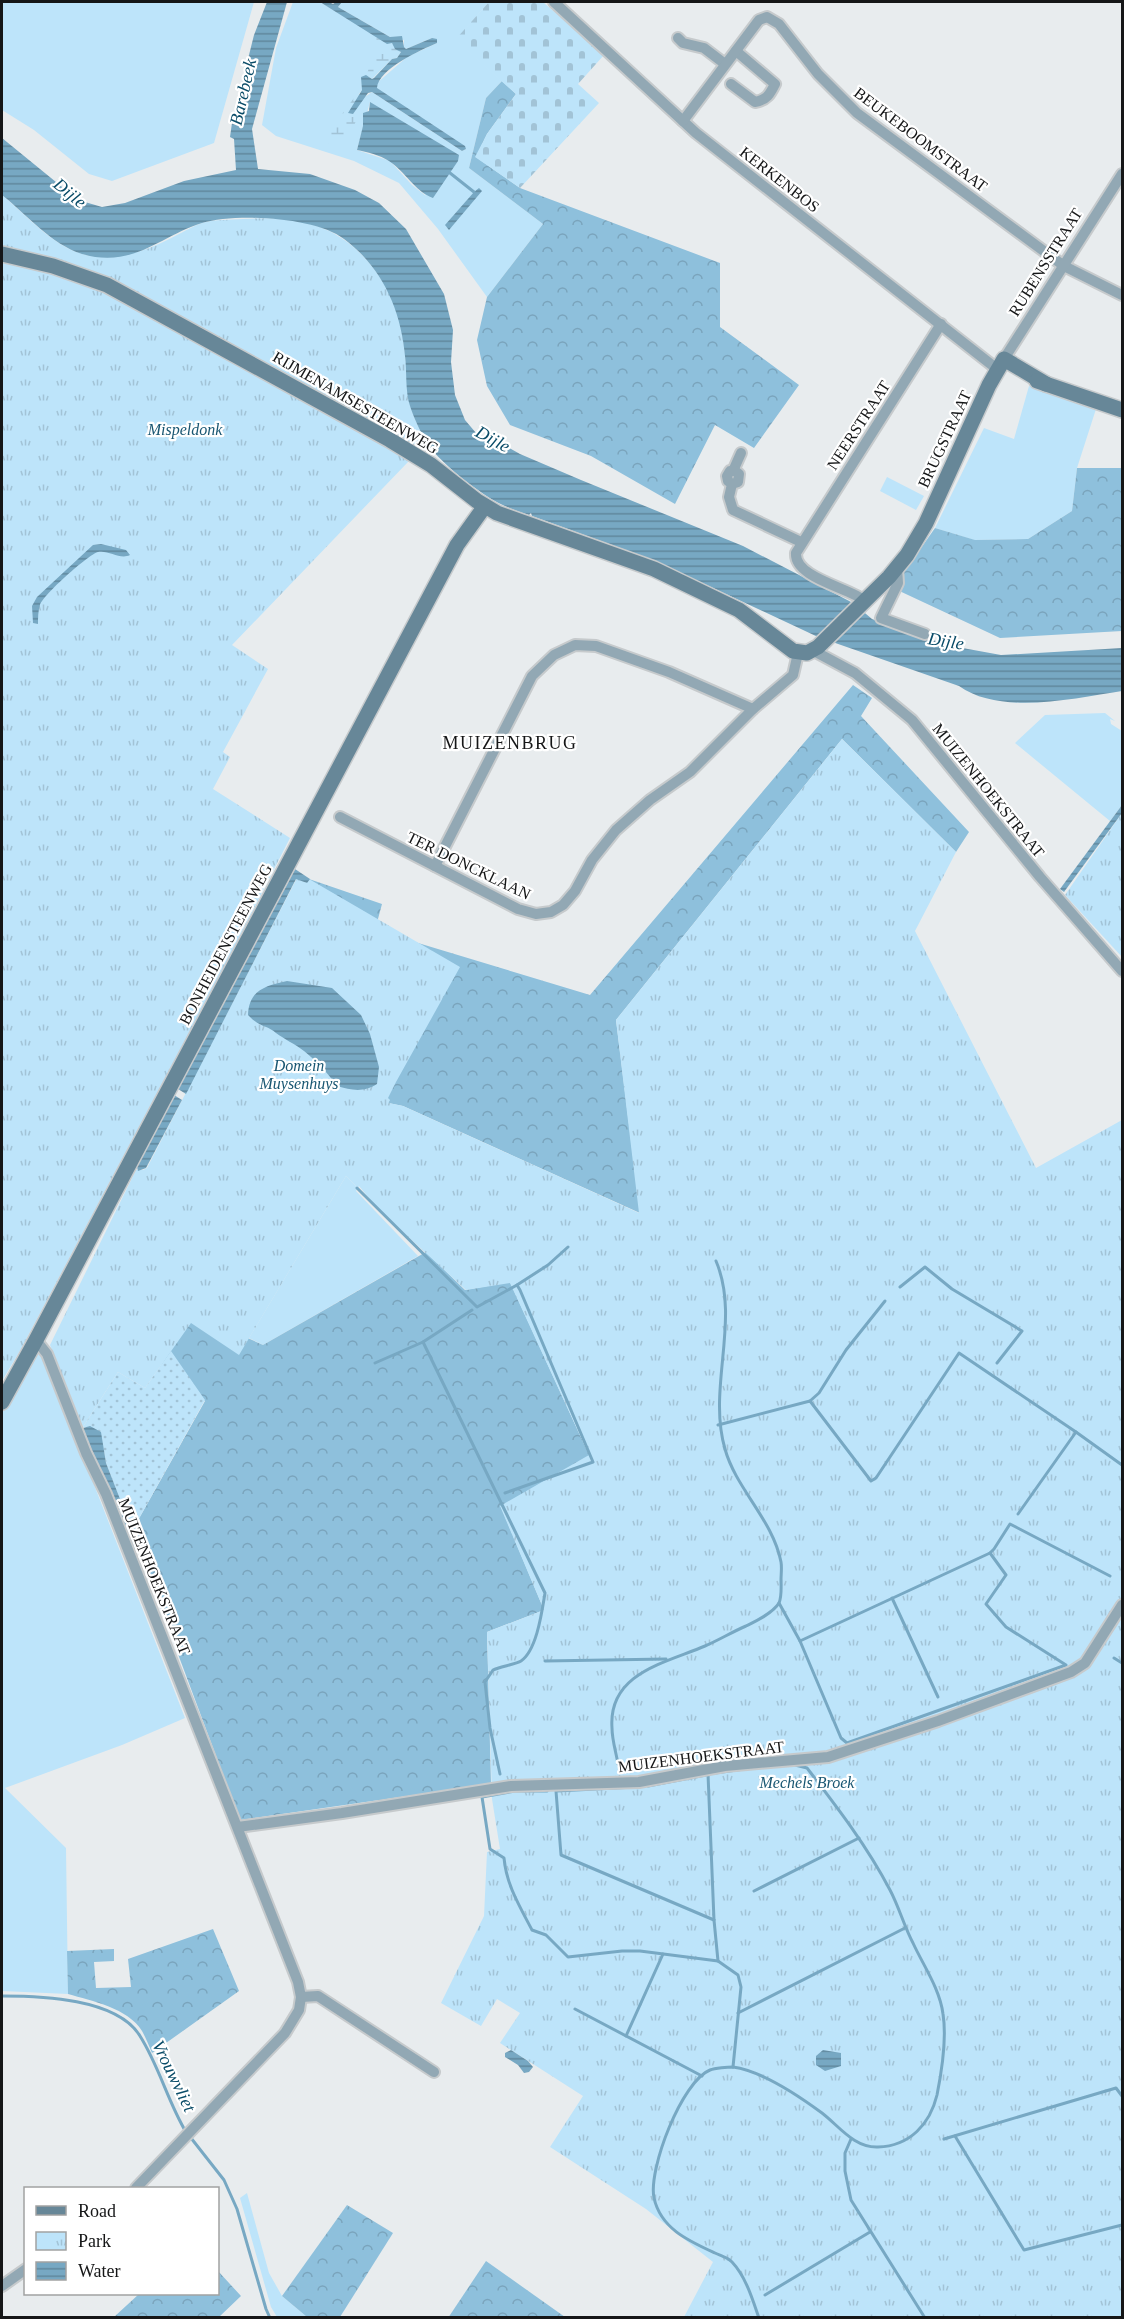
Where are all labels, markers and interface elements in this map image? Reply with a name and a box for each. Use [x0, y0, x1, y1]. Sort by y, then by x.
water label: Barebeek [226, 56, 261, 127]
street label: BEUKEBOOMSTRAAT [851, 84, 991, 195]
street label: KERKENBOS [737, 143, 823, 216]
water label: Dijle [49, 173, 90, 212]
street label: RUBENSSTRAAT [1005, 205, 1085, 319]
street label: RIJMENAMSESTEENWEG [270, 348, 442, 457]
street label: NEERSTRAAT [823, 378, 894, 473]
street label: BRUGSTRAAT [915, 388, 974, 490]
park label: Mispeldonk [147, 421, 223, 439]
water label: Dijle [472, 421, 514, 456]
water label: Dijle [926, 628, 965, 654]
street label: MUIZENHOEKSTRAAT [929, 720, 1048, 861]
district label: MUIZENBRUG [443, 733, 578, 753]
street label: TER DONCKLAAN [404, 828, 534, 903]
street label: BONHEIDENSTEENWEG [176, 861, 275, 1027]
park label: Domein Muysenhuys [258, 1057, 339, 1093]
street label: MUIZENHOEKSTRAAT [115, 1496, 194, 1657]
street label: MUIZENHOEKSTRAAT [617, 1738, 785, 1775]
park label: Mechels Broek [759, 1774, 855, 1791]
water label: Vrouwvliet [148, 2037, 200, 2116]
legend [24, 2187, 219, 2295]
text: Road [78, 2201, 116, 2221]
text: Park [78, 2231, 111, 2251]
text: Water [78, 2261, 121, 2281]

